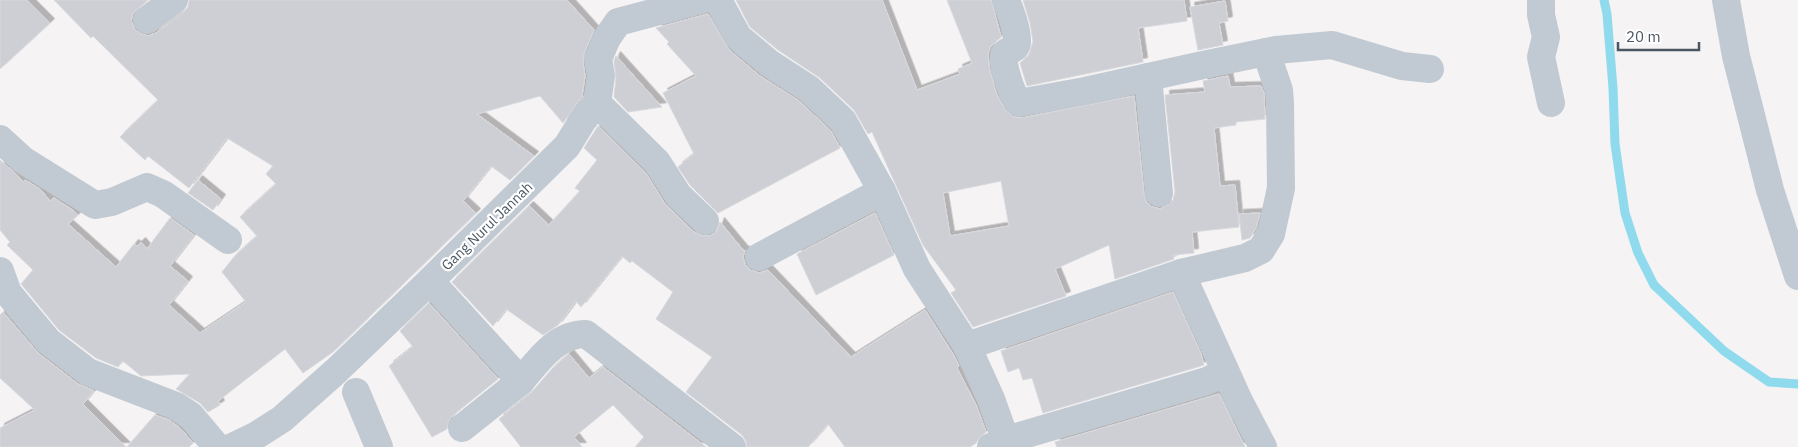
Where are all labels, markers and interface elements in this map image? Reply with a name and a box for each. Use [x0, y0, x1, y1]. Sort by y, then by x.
scale bar [1618, 20, 1699, 52]
text: 20 m [1626, 27, 1661, 46]
street label: Gang Nurul Jannah [438, 178, 536, 274]

